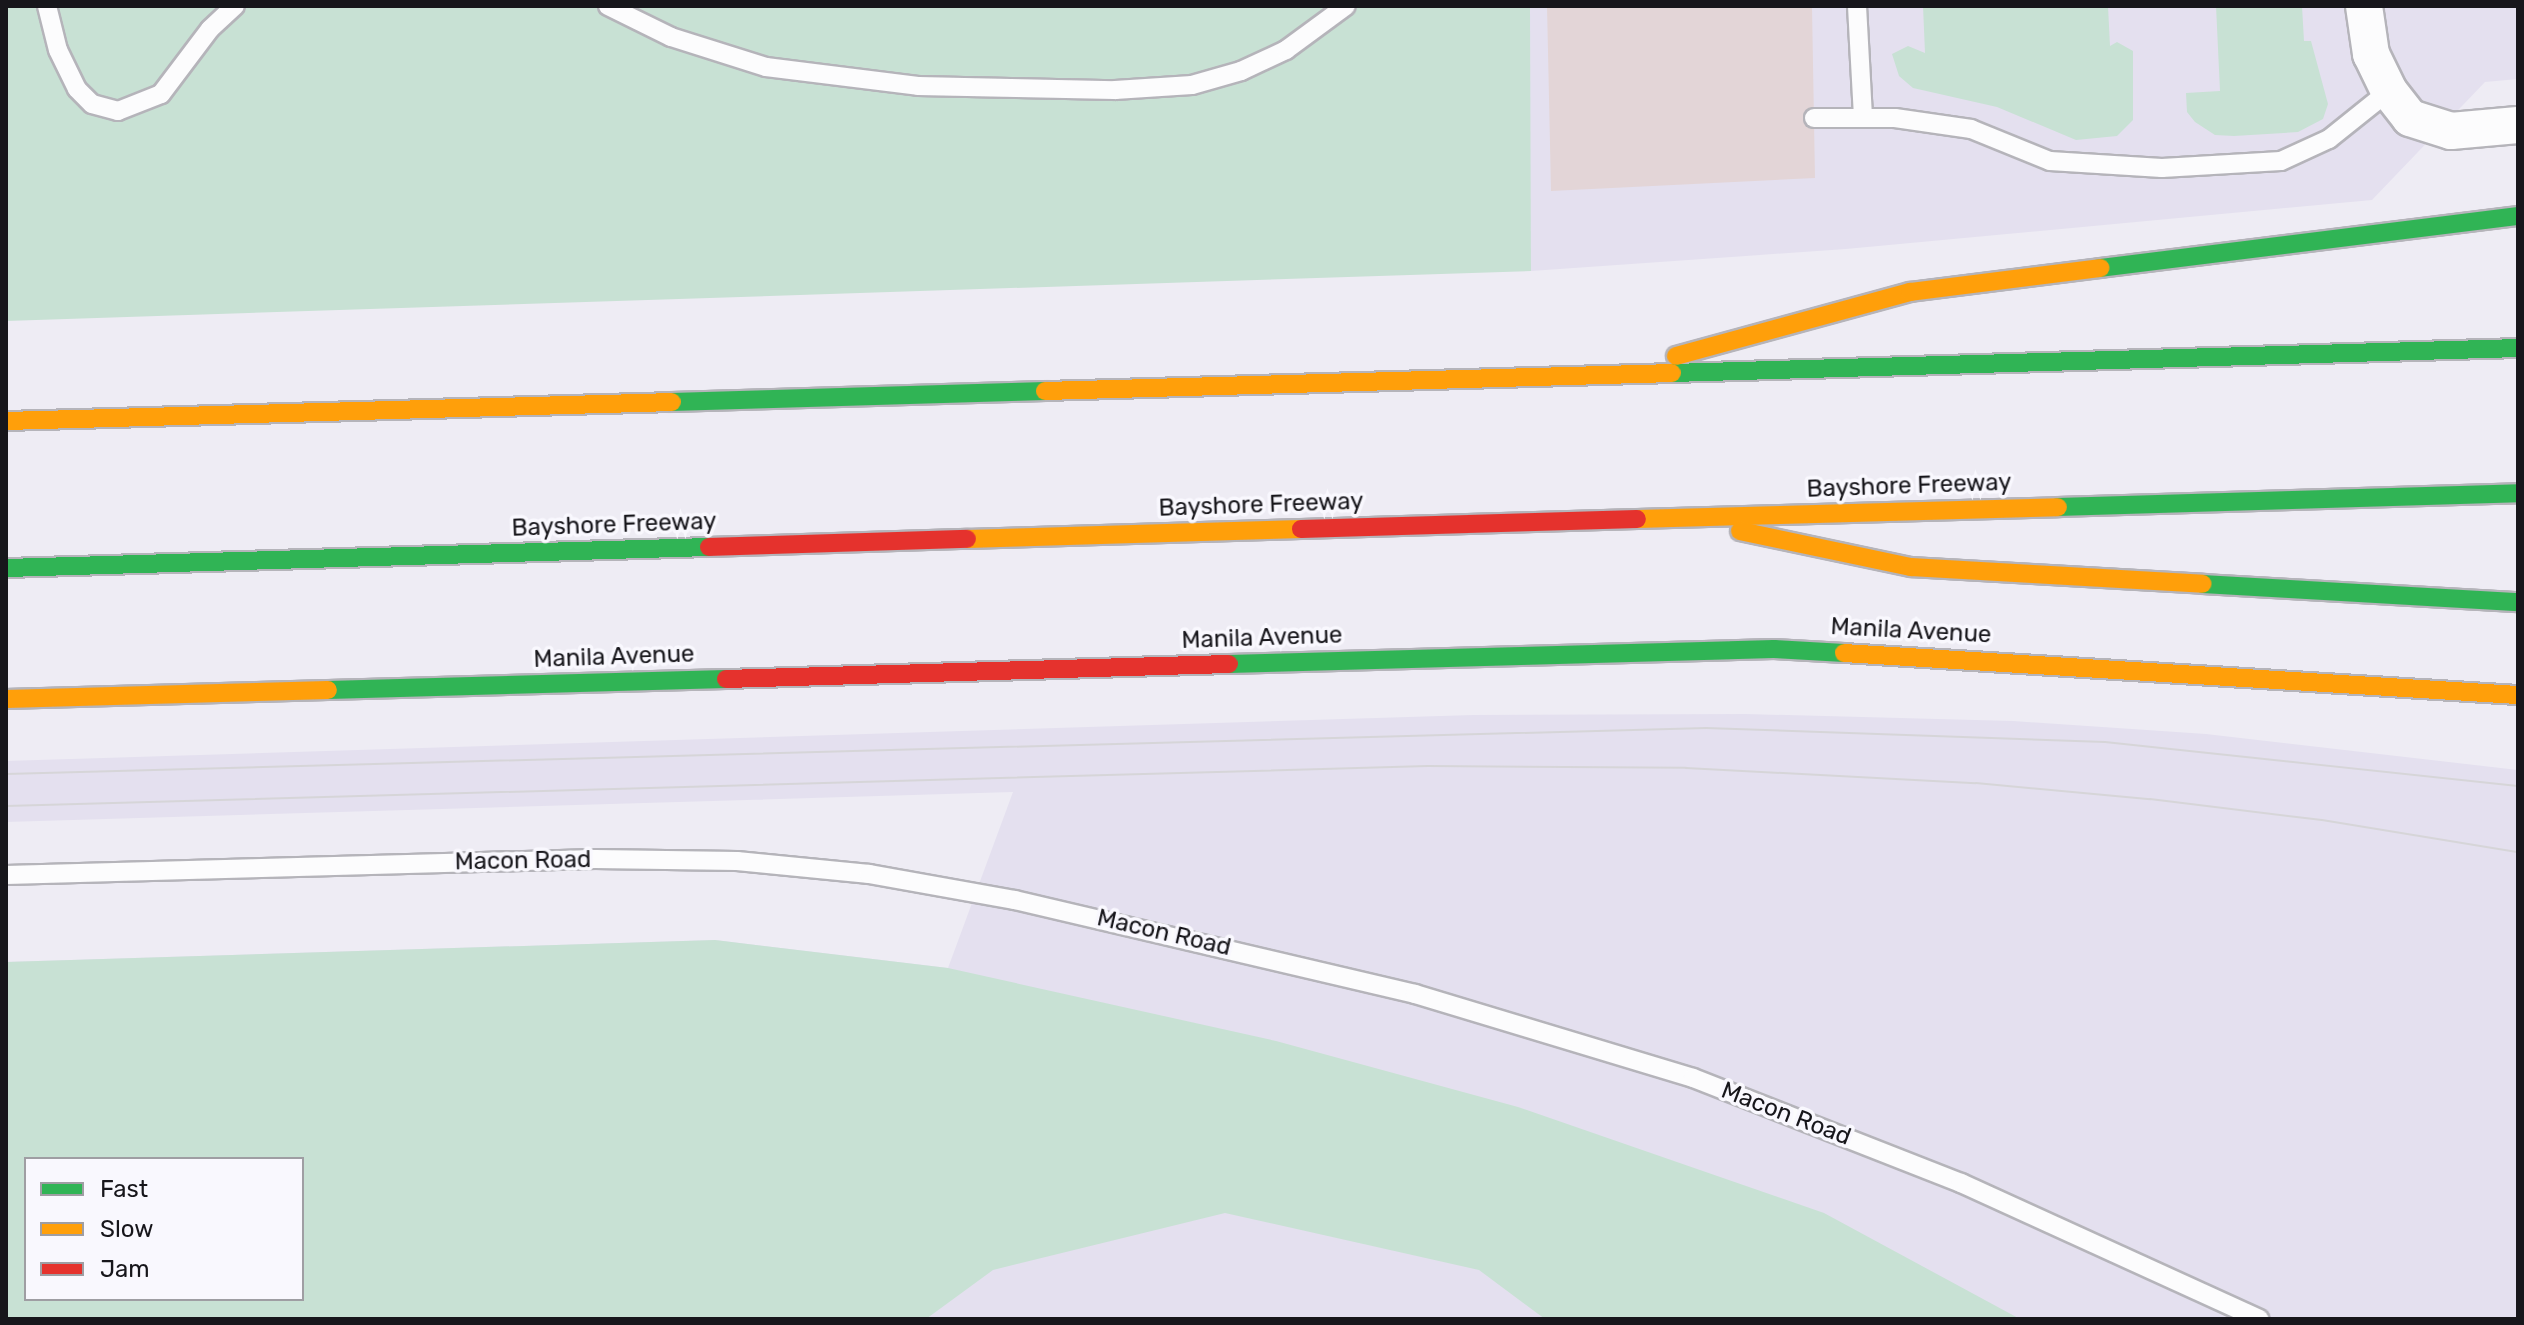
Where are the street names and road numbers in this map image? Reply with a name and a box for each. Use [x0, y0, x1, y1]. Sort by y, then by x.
street label: Bayshore Freeway [1806, 468, 2012, 504]
street label: Bayshore Freeway [1158, 487, 1364, 523]
street label: Bayshore Freeway [511, 507, 717, 543]
street label: Manila Avenue [1830, 612, 1992, 650]
street label: Manila Avenue [1181, 621, 1343, 655]
street label: Manila Avenue [533, 640, 695, 674]
street label: Macon Road [454, 845, 592, 877]
street label: Macon Road [1094, 904, 1234, 962]
street label: Macon Road [1717, 1076, 1855, 1152]

